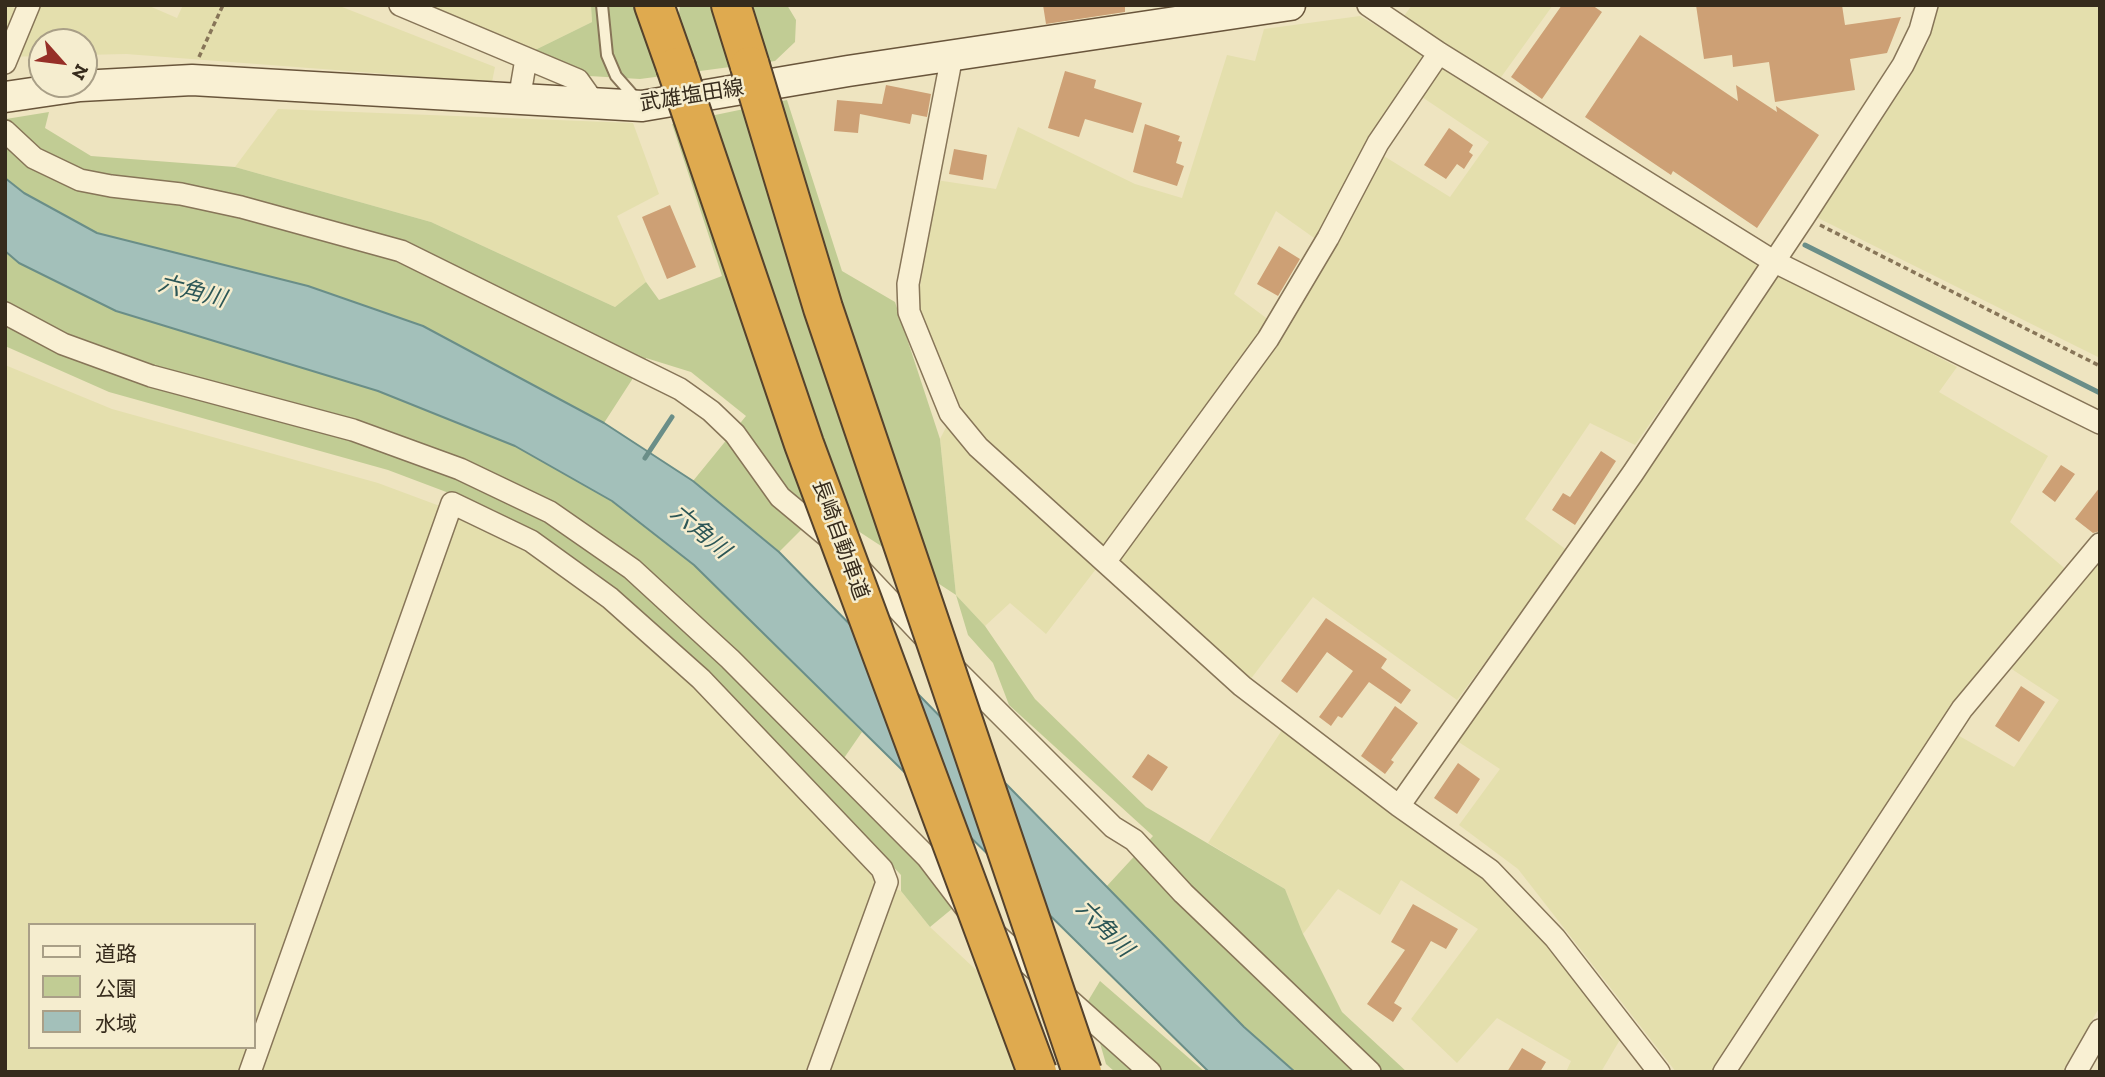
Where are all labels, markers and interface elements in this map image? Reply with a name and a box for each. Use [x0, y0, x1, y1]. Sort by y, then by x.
north arrow [28, 28, 98, 98]
text: N [67, 60, 94, 84]
street label: 武雄塩田線 [638, 75, 746, 117]
water label: 六角川 [155, 270, 229, 314]
street label: 長崎自動車道 [807, 476, 873, 604]
water label: 六角川 [665, 499, 735, 565]
water label: 六角川 [1070, 895, 1138, 963]
legend [28, 923, 256, 1049]
text: 道路 [95, 941, 137, 966]
text: 公園 [95, 976, 137, 1001]
text: 水域 [95, 1011, 137, 1036]

